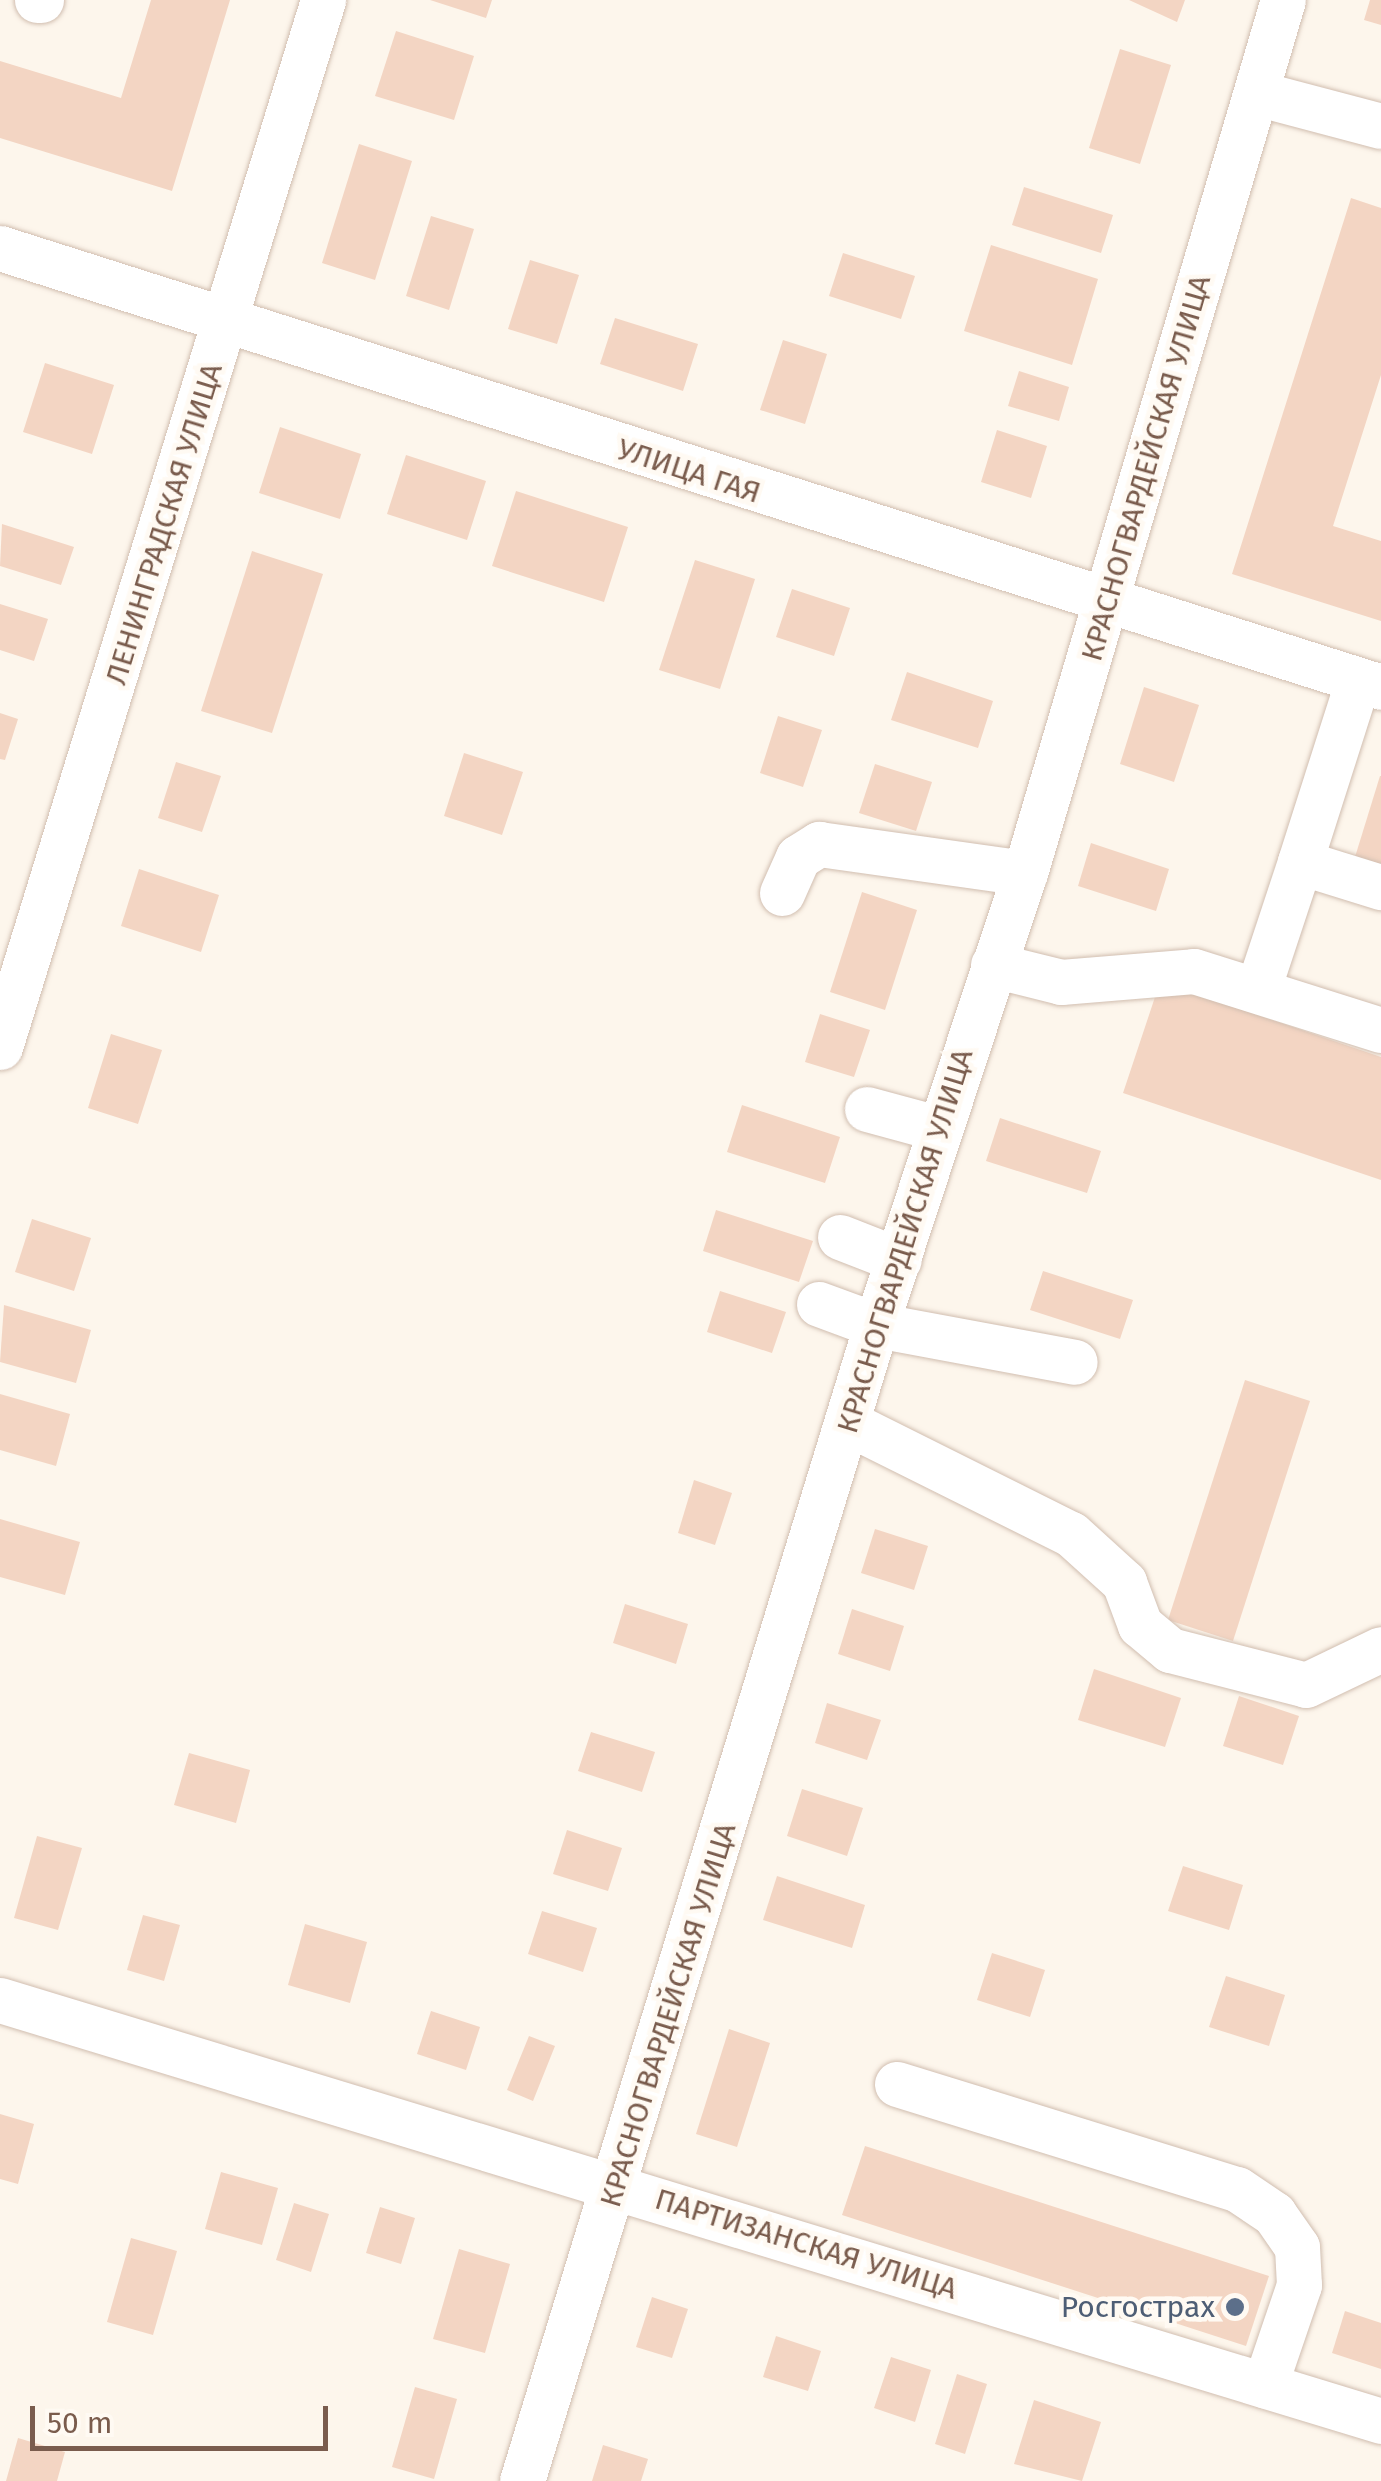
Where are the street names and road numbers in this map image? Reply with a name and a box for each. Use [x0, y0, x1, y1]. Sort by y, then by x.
street label: КРАСНОГВАРДЕЙСКАЯ УЛИЦА [1074, 271, 1218, 665]
street label: ЛЕНИНГРАДСКАЯ УЛИЦА [98, 359, 230, 689]
street label: УЛИЦА ГАЯ [613, 431, 765, 511]
street label: КРАСНОГВАРДЕЙСКАЯ УЛИЦА [829, 1044, 981, 1438]
street label: КРАСНОГВАРДЕЙСКАЯ УЛИЦА [592, 1818, 744, 2212]
street label: ПАРТИЗАНСКАЯ УЛИЦА [651, 2181, 961, 2307]

